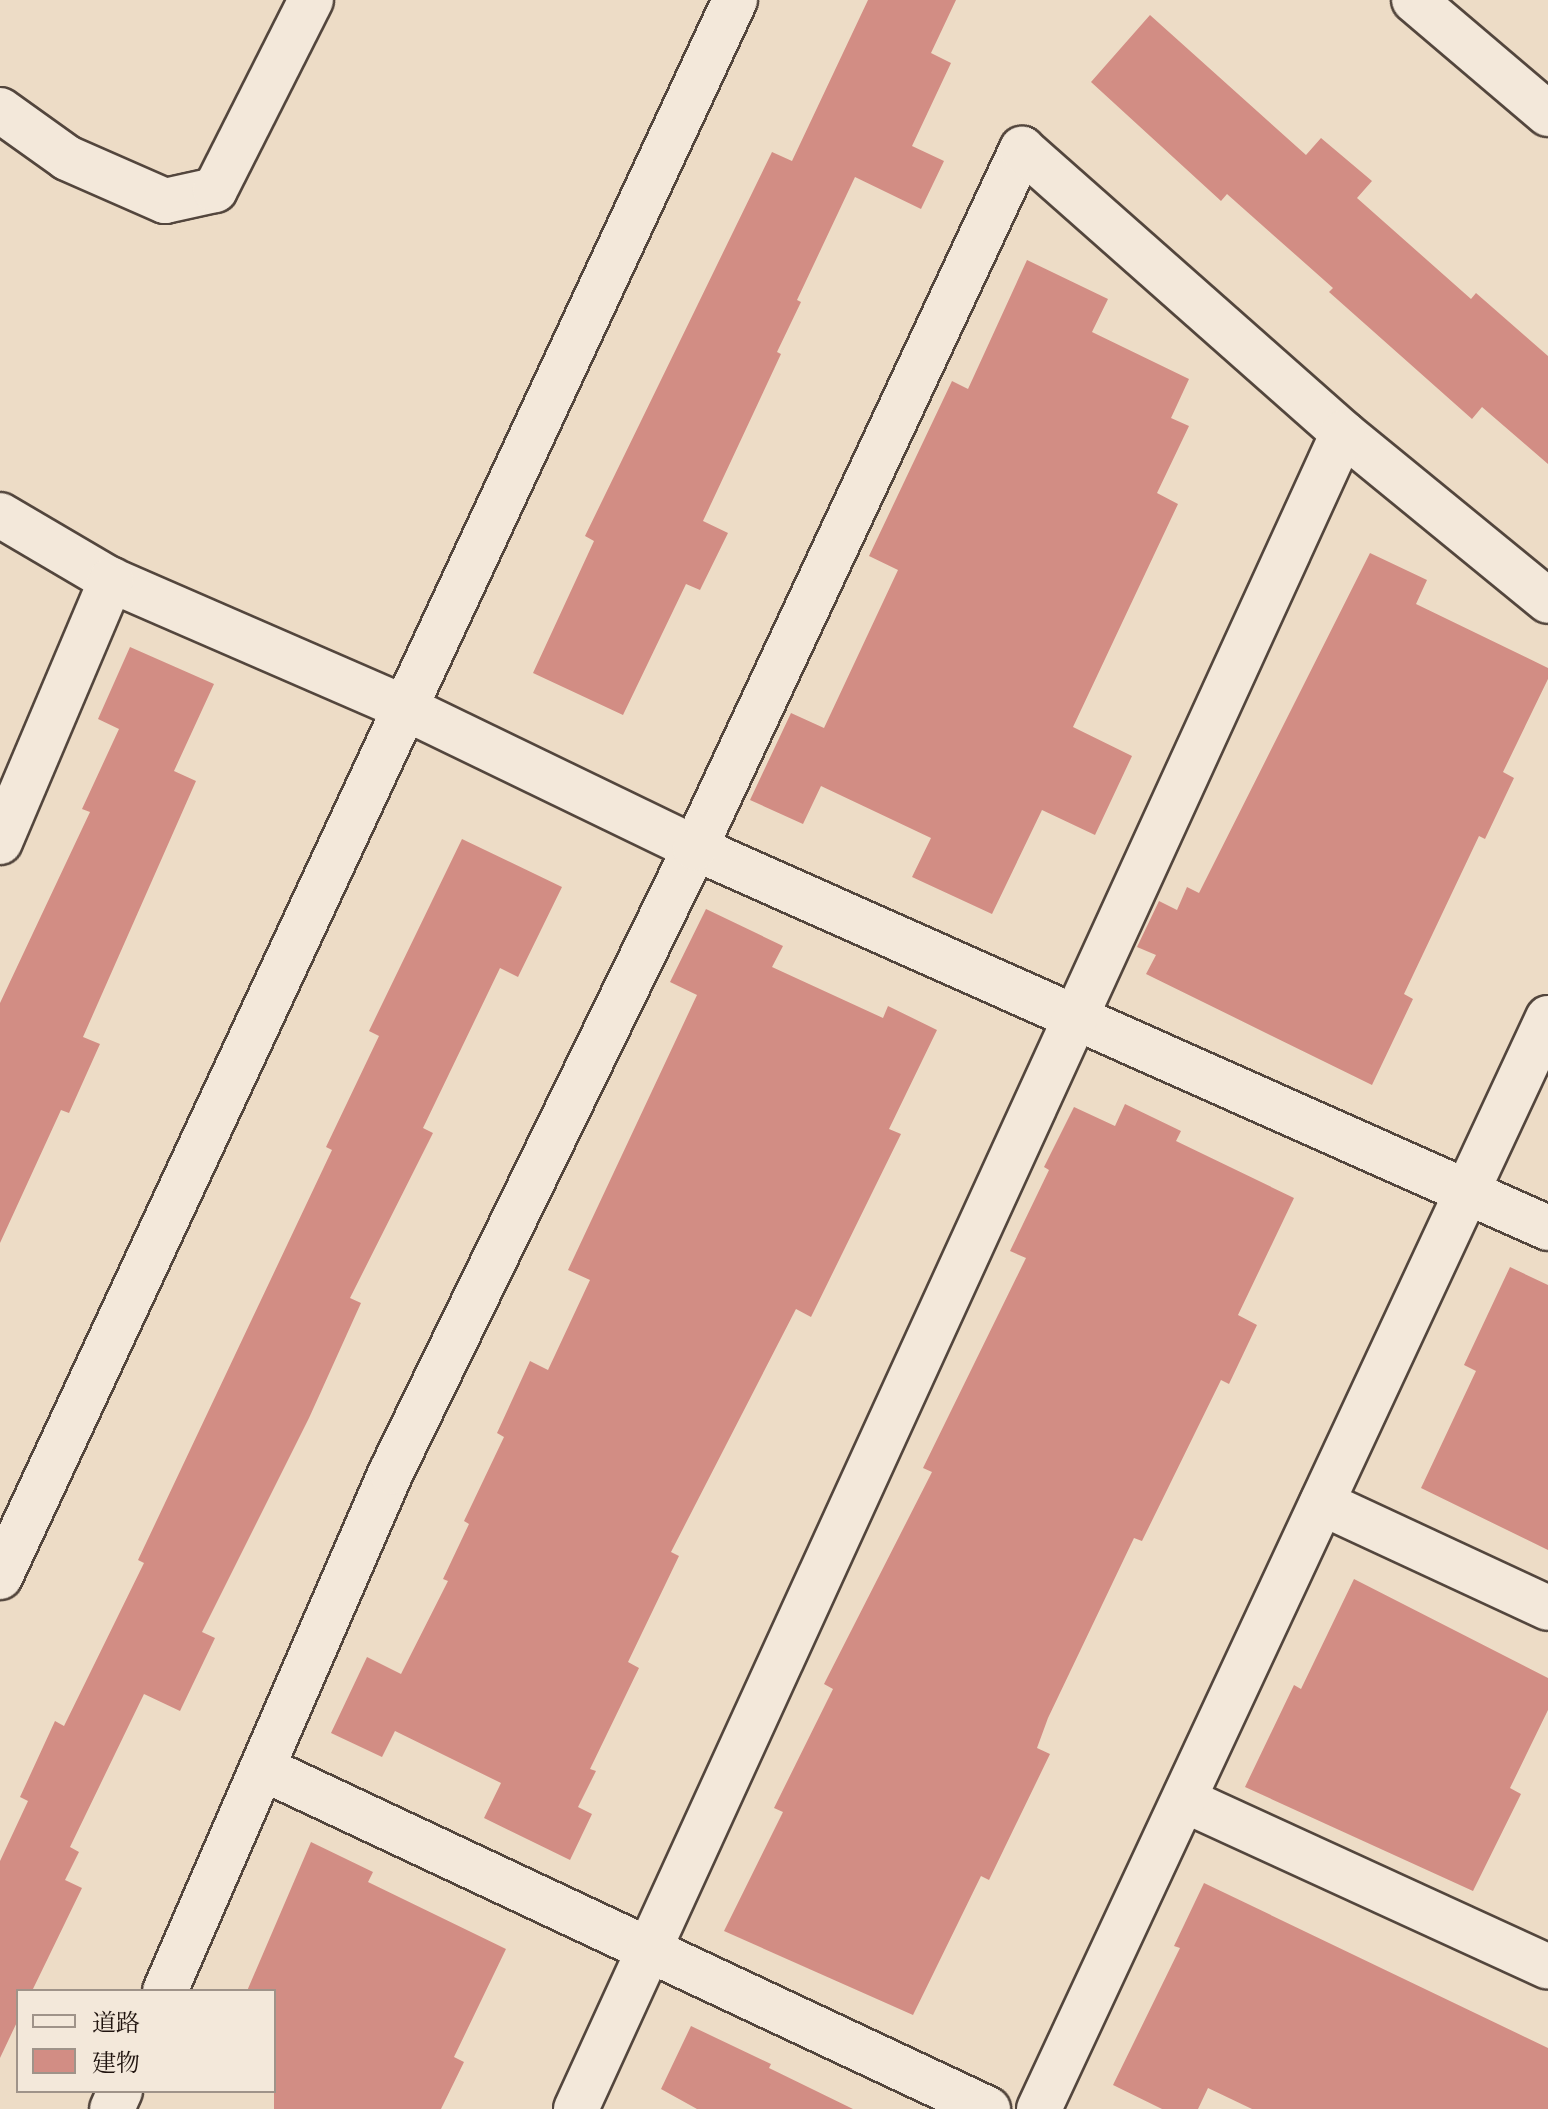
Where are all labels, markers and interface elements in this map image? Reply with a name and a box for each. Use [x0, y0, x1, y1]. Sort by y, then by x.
legend [16, 1989, 276, 2093]
text: 道路 [92, 2005, 140, 2040]
text: 建物 [92, 2045, 140, 2080]

